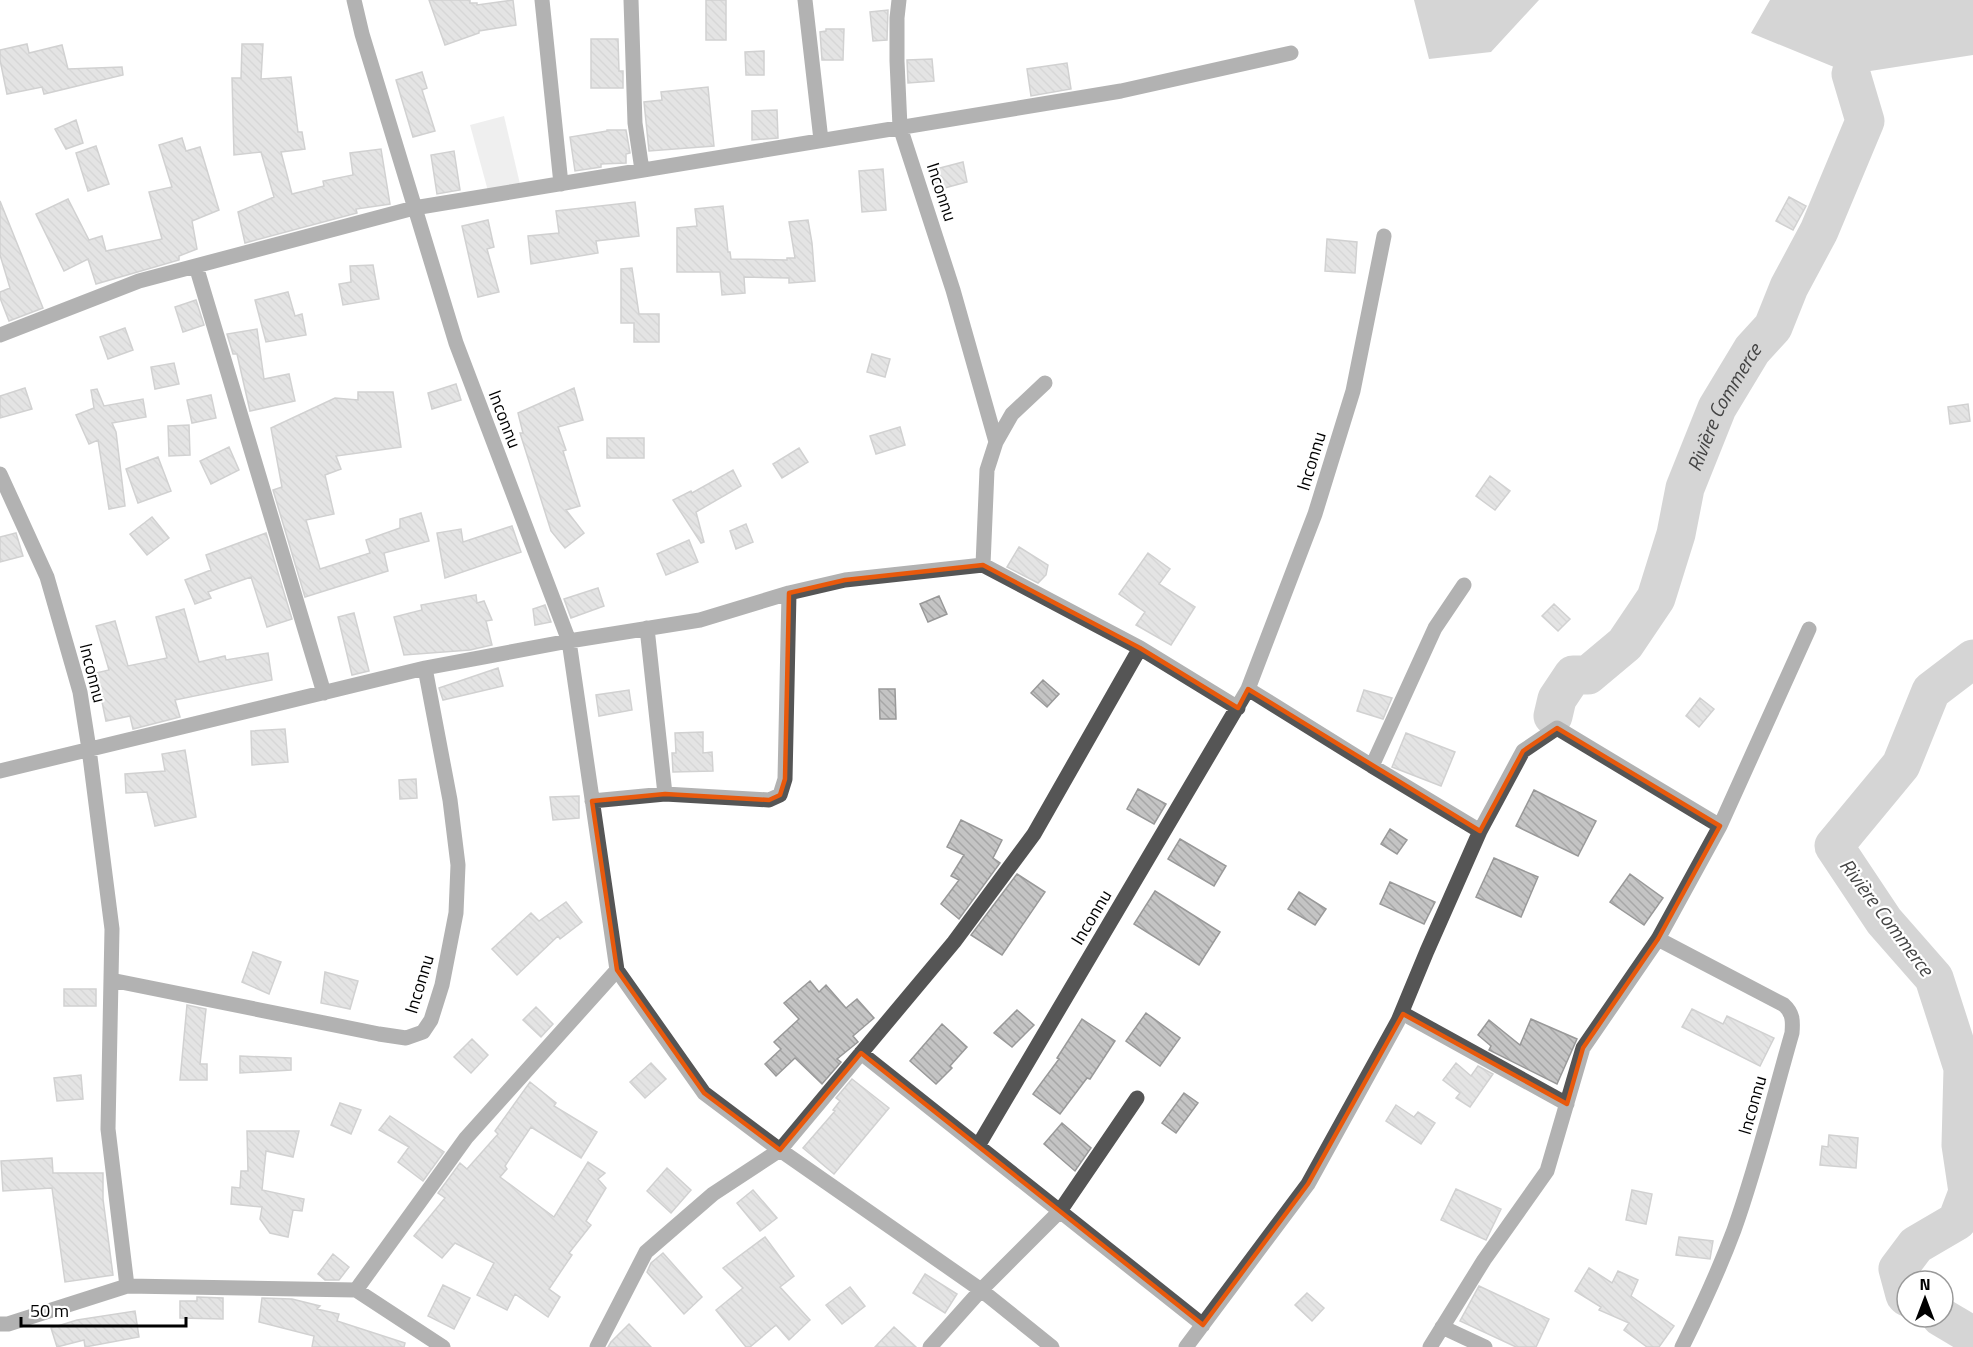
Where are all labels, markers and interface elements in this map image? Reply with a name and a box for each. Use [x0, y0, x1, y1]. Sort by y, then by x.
street label: Inconnu [920, 159, 964, 225]
water label: Rivière Commerce [1678, 333, 1769, 476]
street label: Inconnu [482, 386, 528, 452]
street label: Inconnu [1289, 428, 1333, 494]
street label: Inconnu [73, 641, 113, 705]
water label: Rivière Commerce [1832, 851, 1943, 984]
street label: Inconnu [1064, 884, 1118, 950]
street label: Inconnu [397, 951, 441, 1017]
street label: Inconnu [1731, 1072, 1773, 1138]
north arrow [1895, 1269, 1955, 1329]
text: N [1919, 1272, 1931, 1296]
scale bar [21, 1290, 186, 1328]
text: 50 m [30, 1297, 69, 1324]

